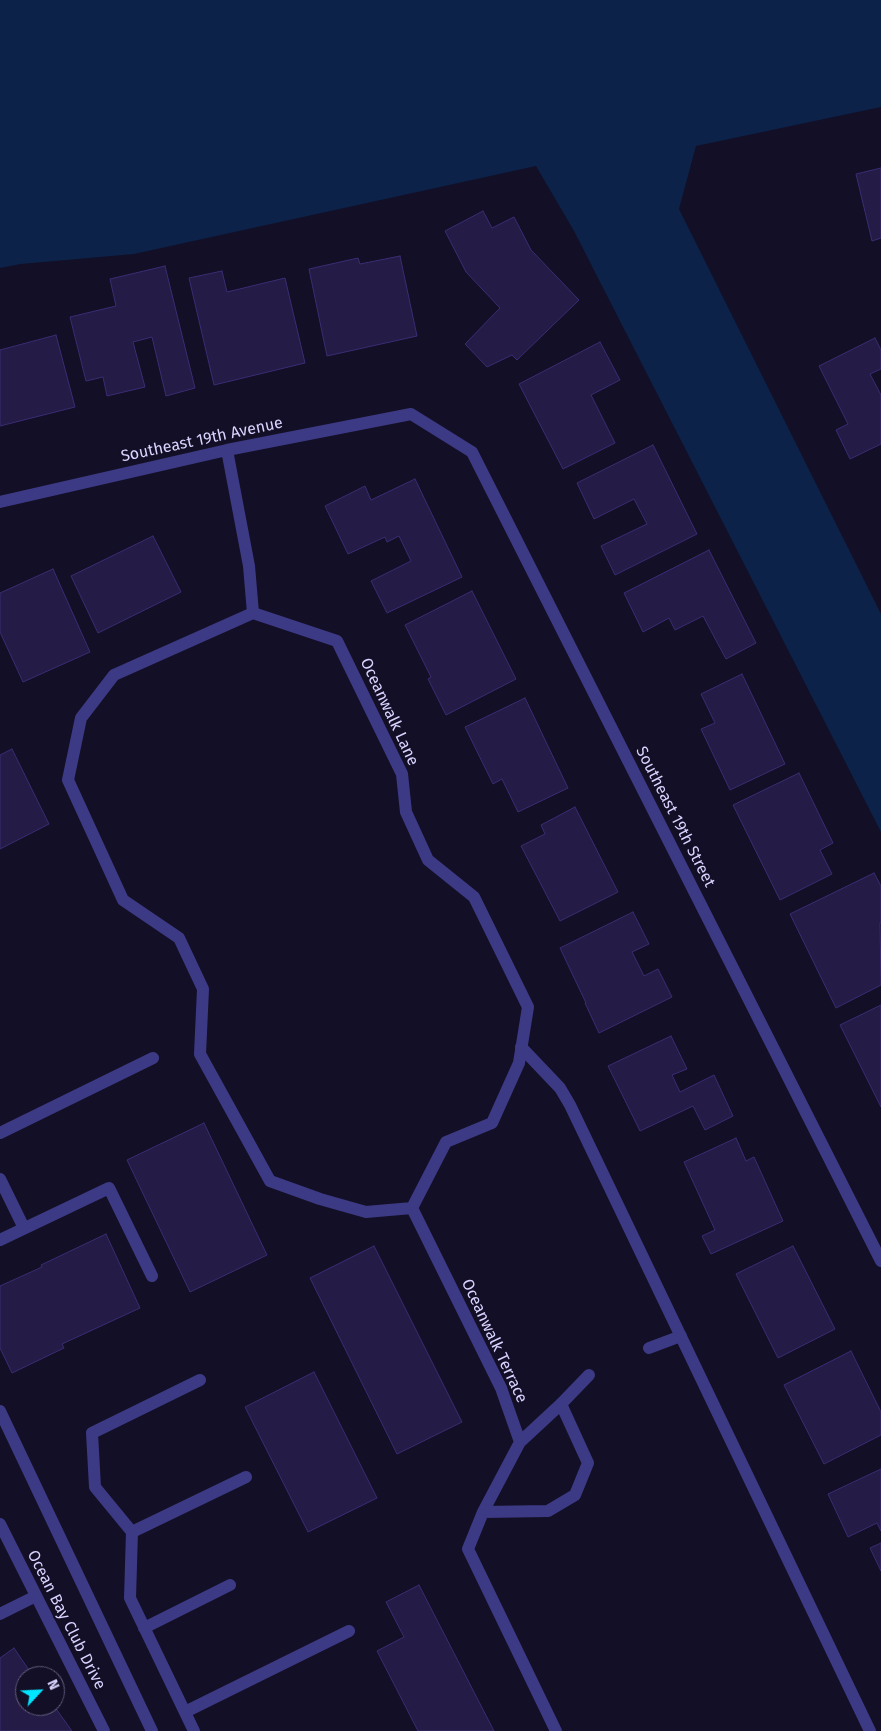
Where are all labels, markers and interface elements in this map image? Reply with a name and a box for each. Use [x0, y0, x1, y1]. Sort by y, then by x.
street label: Southeast 19th Avenue [119, 413, 285, 467]
street label: Oceanwalk Lane [356, 655, 422, 769]
street label: Southeast 19th Street [631, 743, 719, 891]
street label: Oceanwalk Terrace [457, 1276, 531, 1406]
street label: Ocean Bay Club Drive [23, 1547, 109, 1693]
north arrow [15, 1666, 65, 1716]
text: N [43, 1677, 63, 1693]

